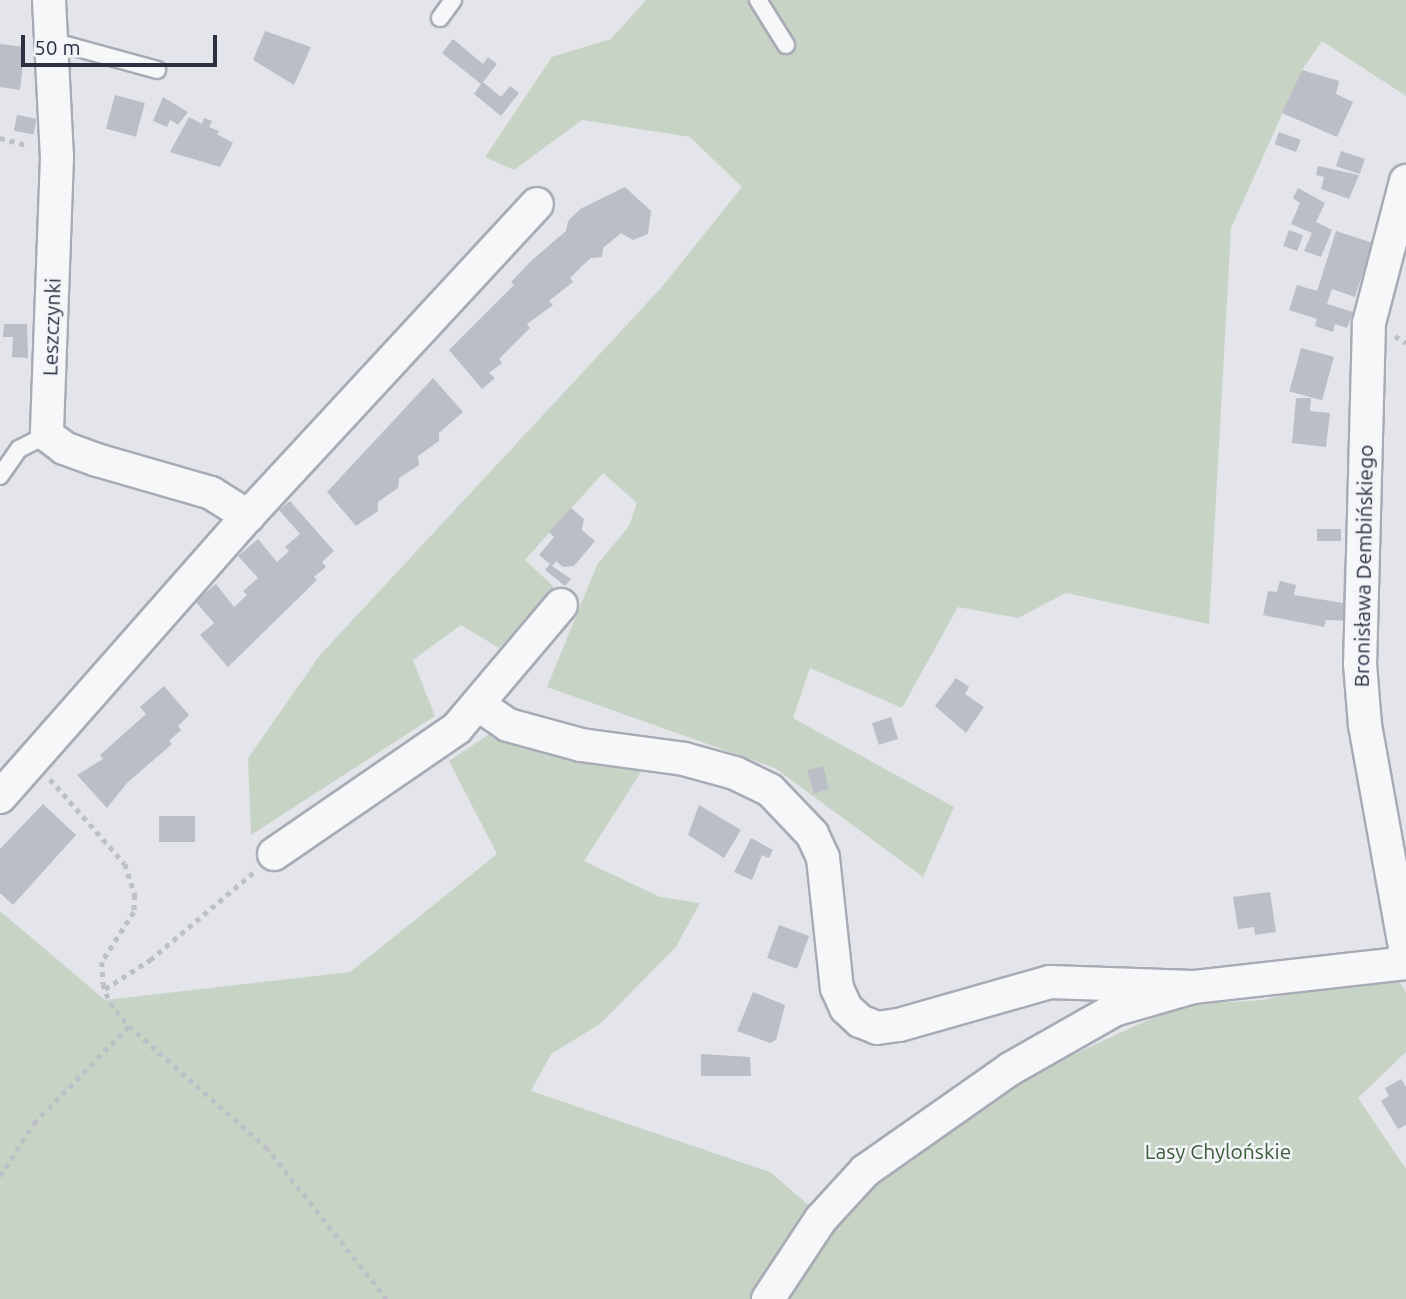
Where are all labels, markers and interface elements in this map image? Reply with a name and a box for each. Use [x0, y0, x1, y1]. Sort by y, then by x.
scale bar [24, 21, 220, 65]
text: 50 m [34, 35, 81, 59]
street label: Leszczynki [37, 278, 65, 376]
street label: Bronisława Dembińskiego [1348, 444, 1378, 688]
park label: Lasy Chylońskie [1145, 1138, 1291, 1164]

